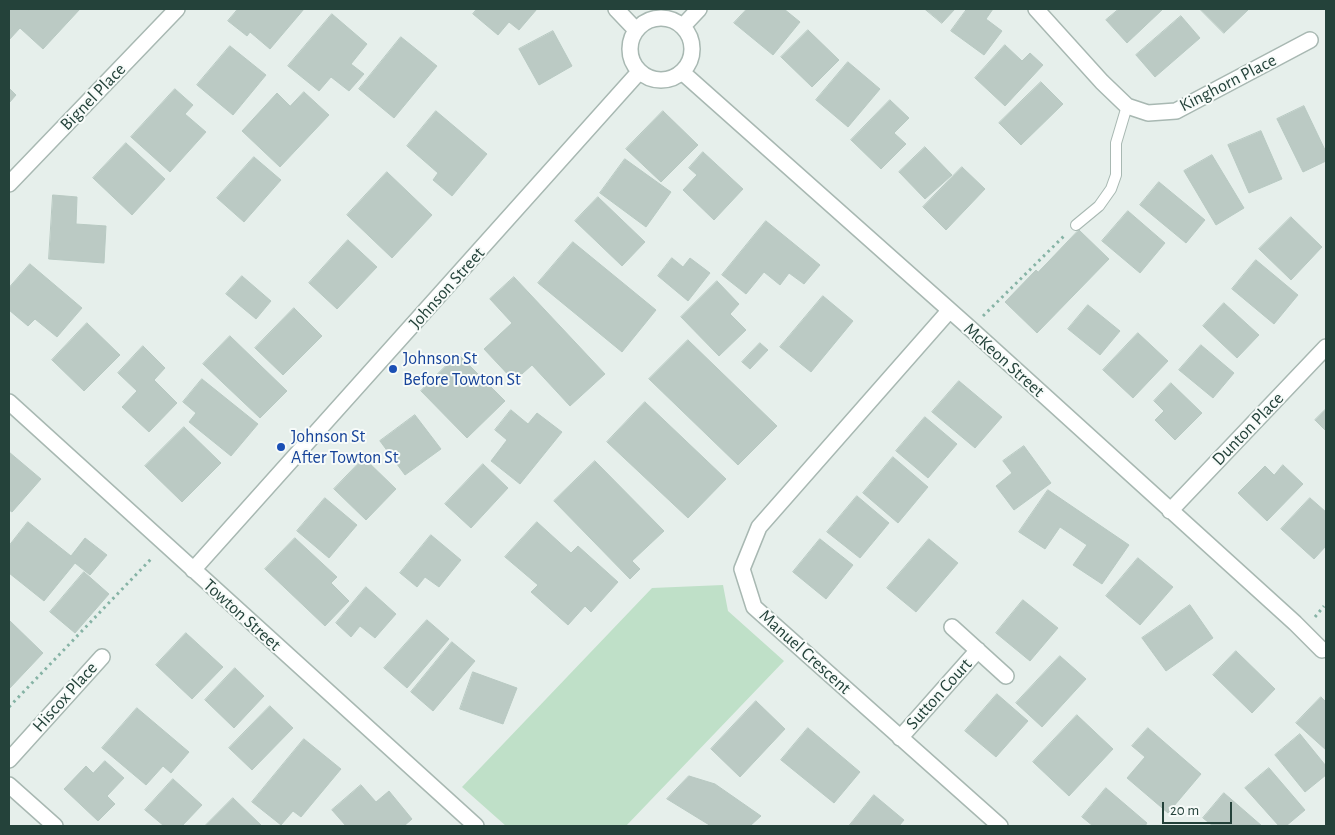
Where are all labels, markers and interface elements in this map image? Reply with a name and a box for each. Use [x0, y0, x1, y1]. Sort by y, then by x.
street label: Kinghorn Place [1176, 49, 1280, 117]
street label: Bignel Place [56, 59, 130, 135]
street label: Johnson Street [405, 243, 489, 333]
street label: McKeon Street [959, 318, 1049, 402]
place label: Johnson St Before Towton St [403, 348, 521, 390]
marker: Johnson St Before Towton St [387, 363, 399, 375]
street label: Dunton Place [1208, 388, 1288, 470]
place label: Johnson St After Towton St [291, 426, 399, 468]
marker: Johnson St After Towton St [275, 441, 287, 453]
street label: Towton Street [199, 574, 285, 656]
street label: Manuel Crescent [755, 605, 855, 699]
street label: Sutton Court [901, 654, 977, 734]
street label: Hiscox Place [28, 657, 102, 737]
scale bar [1165, 792, 1235, 824]
text: 20 m [1170, 803, 1199, 818]

